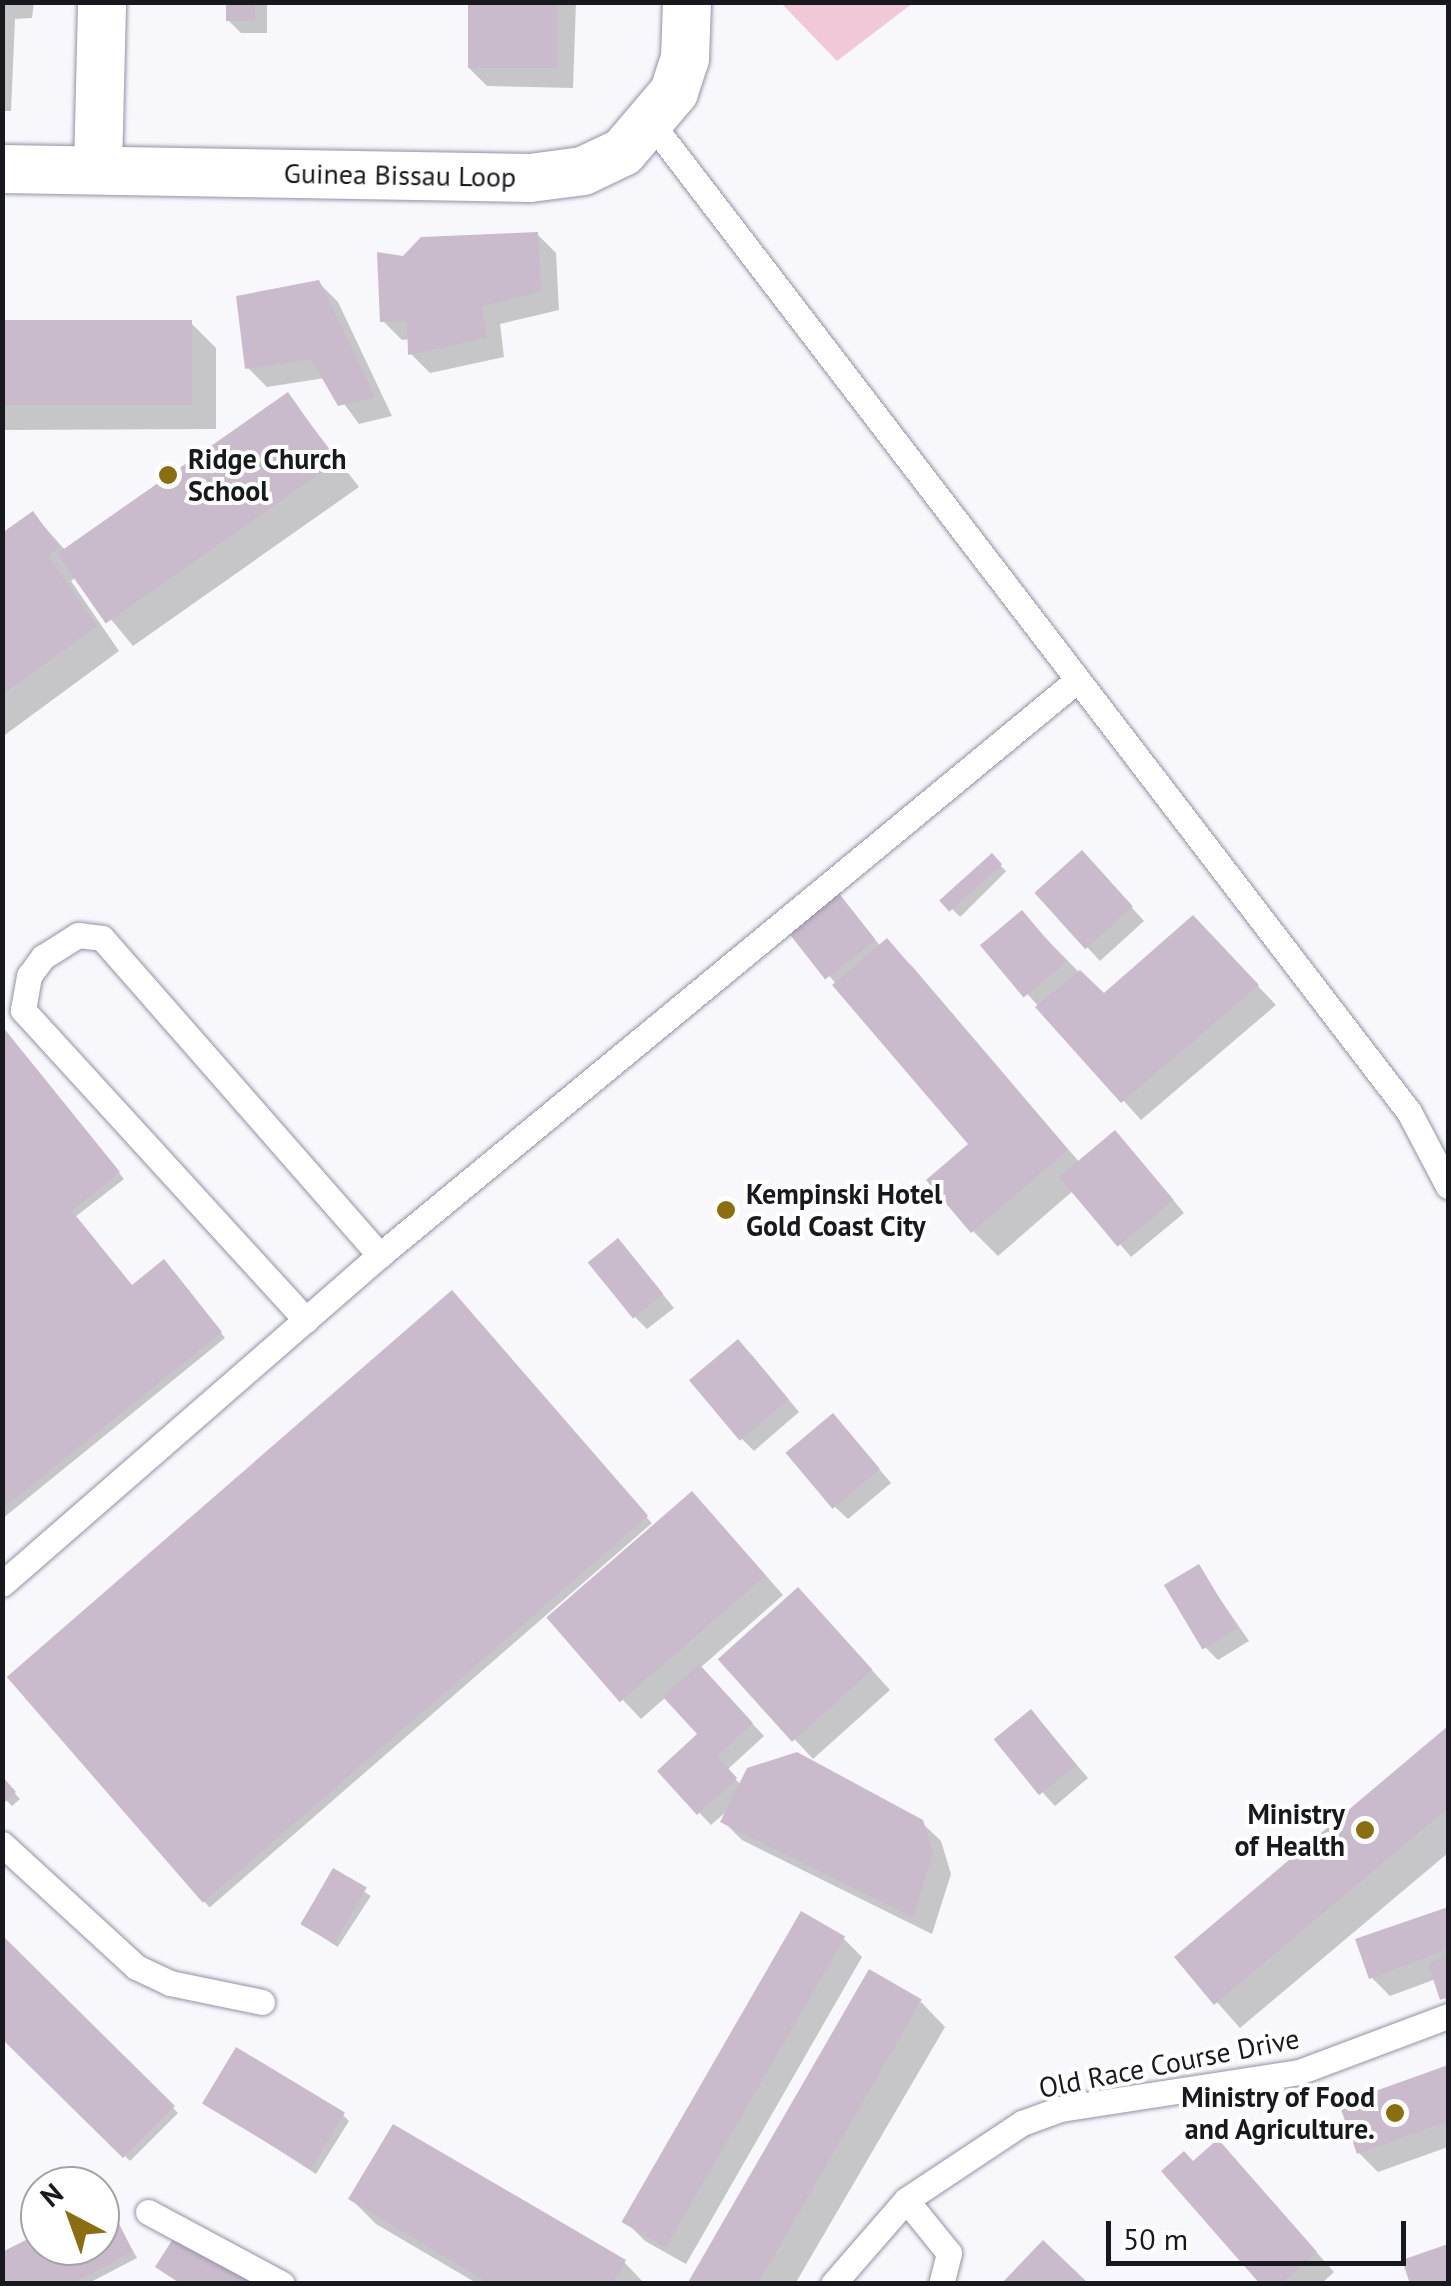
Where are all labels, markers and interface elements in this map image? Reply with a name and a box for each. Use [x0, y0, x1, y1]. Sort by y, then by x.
street label: Guinea Bissau Loop [283, 156, 517, 194]
place label: Ridge Church School [188, 442, 347, 508]
marker: Ridge Church School [157, 464, 179, 486]
place label: Kempinski Hotel Gold Coast City [746, 1177, 942, 1243]
marker: Kempinski Hotel Gold Coast City [715, 1199, 737, 1221]
place label: Ministry of Health [1235, 1797, 1345, 1863]
marker: Ministry of Health [1354, 1819, 1376, 1841]
street label: Old Race Course Drive [1036, 2021, 1302, 2105]
place label: Ministry of Food and Agriculture. [1180, 2080, 1375, 2146]
marker: Ministry of Food and Agriculture. [1384, 2102, 1406, 2124]
north arrow [20, 2166, 120, 2266]
text: N [32, 2174, 70, 2214]
scale bar [1111, 2201, 1411, 2263]
text: 50 m [1123, 2219, 1188, 2258]

